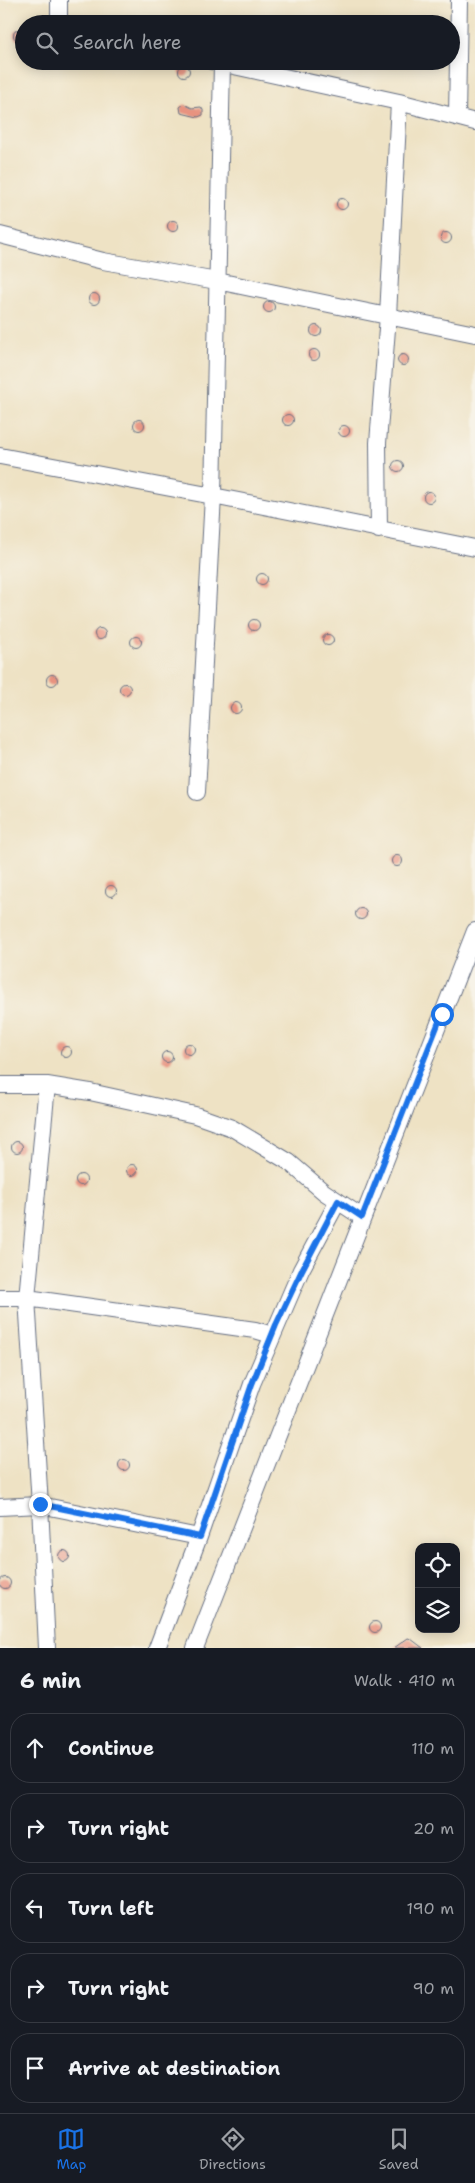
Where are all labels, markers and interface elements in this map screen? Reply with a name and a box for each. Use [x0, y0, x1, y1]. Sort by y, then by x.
search box [15, 15, 460, 70]
icon: search [33, 29, 61, 57]
text: Search here [73, 30, 182, 55]
route start [431, 1003, 454, 1026]
route end [29, 1493, 52, 1516]
map controls [415, 1543, 460, 1633]
button: locate [415, 1543, 460, 1588]
button: layers [415, 1588, 460, 1633]
text: 6 min [20, 1667, 81, 1695]
text: Walk · 410 m [354, 1670, 455, 1691]
icon: ahead [21, 1734, 49, 1762]
text: Continue [68, 1736, 154, 1761]
text: 110 m [411, 1738, 454, 1759]
icon: right [21, 1814, 49, 1842]
text: Turn right [68, 1816, 169, 1841]
text: 20 m [413, 1818, 454, 1839]
icon: left [21, 1894, 49, 1922]
text: Turn left [68, 1896, 154, 1921]
text: 190 m [407, 1898, 454, 1919]
icon: right [21, 1974, 49, 2002]
text: Turn right [68, 1976, 169, 2001]
text: 90 m [413, 1978, 454, 1999]
icon: arrive [21, 2054, 49, 2082]
text: Arrive at destination [68, 2056, 280, 2081]
tab: Map [56, 2125, 86, 2173]
tab: Directions [199, 2125, 266, 2173]
tab: Saved [379, 2125, 419, 2173]

